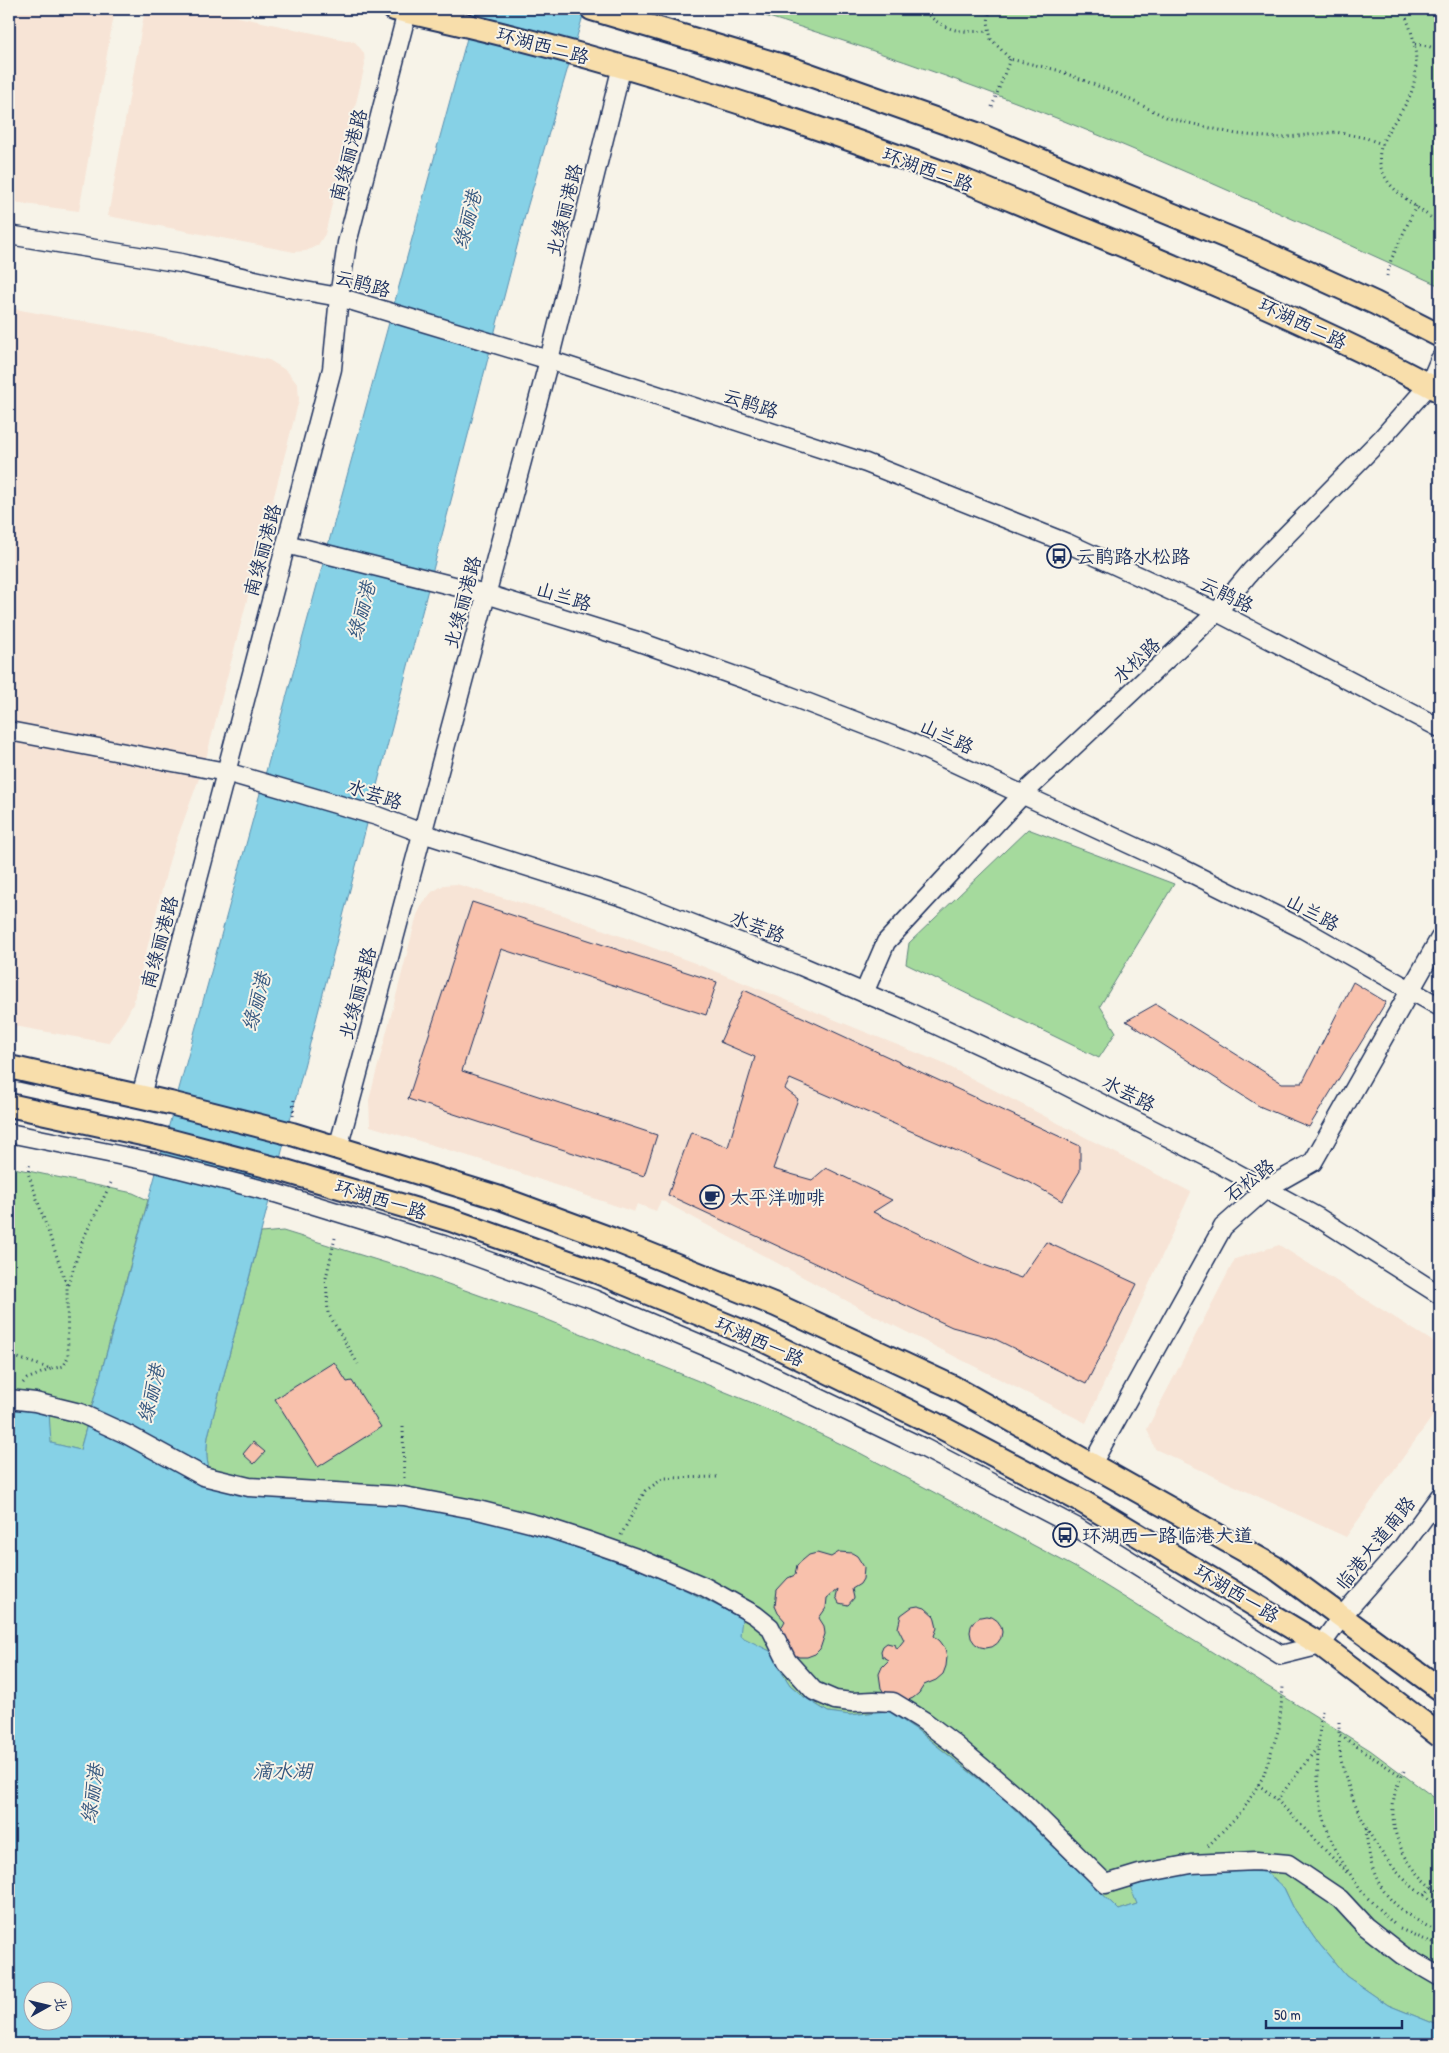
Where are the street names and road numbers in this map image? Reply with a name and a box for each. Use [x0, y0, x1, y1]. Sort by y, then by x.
street label: 环湖西二路 [494, 20, 592, 70]
street label: 南绿丽港路 [323, 106, 373, 204]
street label: 环湖西二路 [879, 141, 977, 197]
street label: 北绿丽港路 [540, 161, 588, 259]
street label: 云鹃路 [332, 263, 394, 303]
street label: 环湖西二路 [1254, 291, 1352, 355]
street label: 云鹃路 [720, 382, 782, 424]
street label: 南绿丽港路 [237, 501, 287, 599]
street label: 北绿丽港路 [437, 553, 487, 651]
street label: 云鹃路 [1196, 570, 1258, 618]
street label: 山兰路 [533, 575, 595, 617]
street label: 水松路 [1106, 631, 1166, 689]
street label: 山兰路 [916, 712, 978, 760]
street label: 水芸路 [344, 773, 406, 815]
street label: 山兰路 [1282, 887, 1344, 937]
street label: 南绿丽港路 [134, 893, 184, 991]
street label: 水芸路 [727, 904, 789, 948]
street label: 北绿丽港路 [332, 944, 382, 1042]
street label: 水芸路 [1098, 1068, 1160, 1118]
street label: 石松路 [1218, 1152, 1280, 1208]
street label: 环湖西一路 [332, 1173, 430, 1225]
street label: 环湖西一路 [711, 1310, 809, 1372]
street label: 临港大道南路 [1329, 1491, 1421, 1595]
street label: 环湖西一路 [1190, 1557, 1284, 1629]

